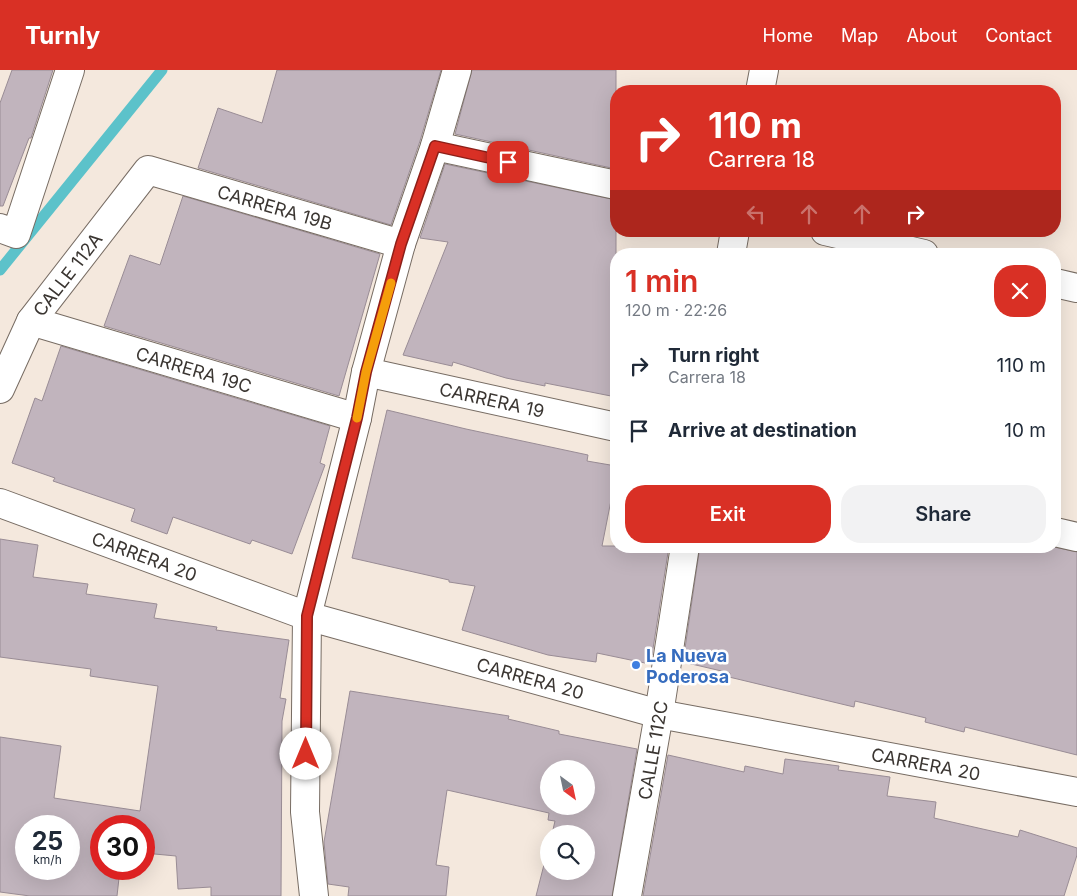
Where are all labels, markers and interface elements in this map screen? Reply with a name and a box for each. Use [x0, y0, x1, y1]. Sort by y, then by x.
text: Turnly [25, 21, 100, 50]
text: Home [763, 25, 813, 46]
text: Map [841, 25, 878, 46]
text: About [906, 25, 957, 46]
text: Contact [985, 25, 1052, 46]
text: 110 m [708, 104, 802, 146]
icon: right [625, 105, 690, 170]
pin [487, 141, 529, 183]
text: Carrera 18 [708, 146, 815, 172]
icon: arrive [494, 148, 522, 176]
street label: CARRERA 19B [215, 180, 335, 234]
icon: left [742, 200, 770, 228]
icon: ahead [795, 200, 823, 228]
icon: ahead [848, 200, 876, 228]
icon: right [901, 200, 929, 228]
street label: CALLE 112A [29, 228, 106, 320]
text: 1 min [625, 263, 698, 299]
button: close [994, 265, 1046, 317]
text: 120 m · 22:26 [625, 300, 727, 320]
street label: CARRERA 19C [133, 342, 254, 397]
text: Turn right [668, 344, 759, 367]
icon: right [625, 352, 653, 380]
text: 110 m [997, 354, 1046, 377]
text: Carrera 18 [668, 367, 746, 387]
street label: CARRERA 19 [438, 378, 546, 421]
icon: arrive [625, 417, 653, 445]
text: Arrive at destination [668, 419, 857, 442]
text: 10 m [1004, 419, 1046, 442]
button: Exit [625, 485, 831, 543]
button: Share [841, 485, 1046, 543]
street label: CARRERA 20 [89, 527, 200, 585]
place label: La Nueva Poderosa [646, 645, 729, 687]
street label: CARRERA 20 [474, 653, 586, 703]
marker: La Nueva Poderosa [630, 659, 642, 671]
street label: CALLE 112C [634, 699, 671, 801]
position arrow [279, 727, 331, 779]
street label: CARRERA 20 [870, 743, 982, 784]
north arrow [540, 760, 595, 815]
map controls [540, 760, 595, 880]
speed limit sign: 30 [90, 815, 155, 880]
button: search [540, 825, 595, 880]
text: 25 [32, 826, 63, 856]
text: km/h [33, 852, 62, 867]

